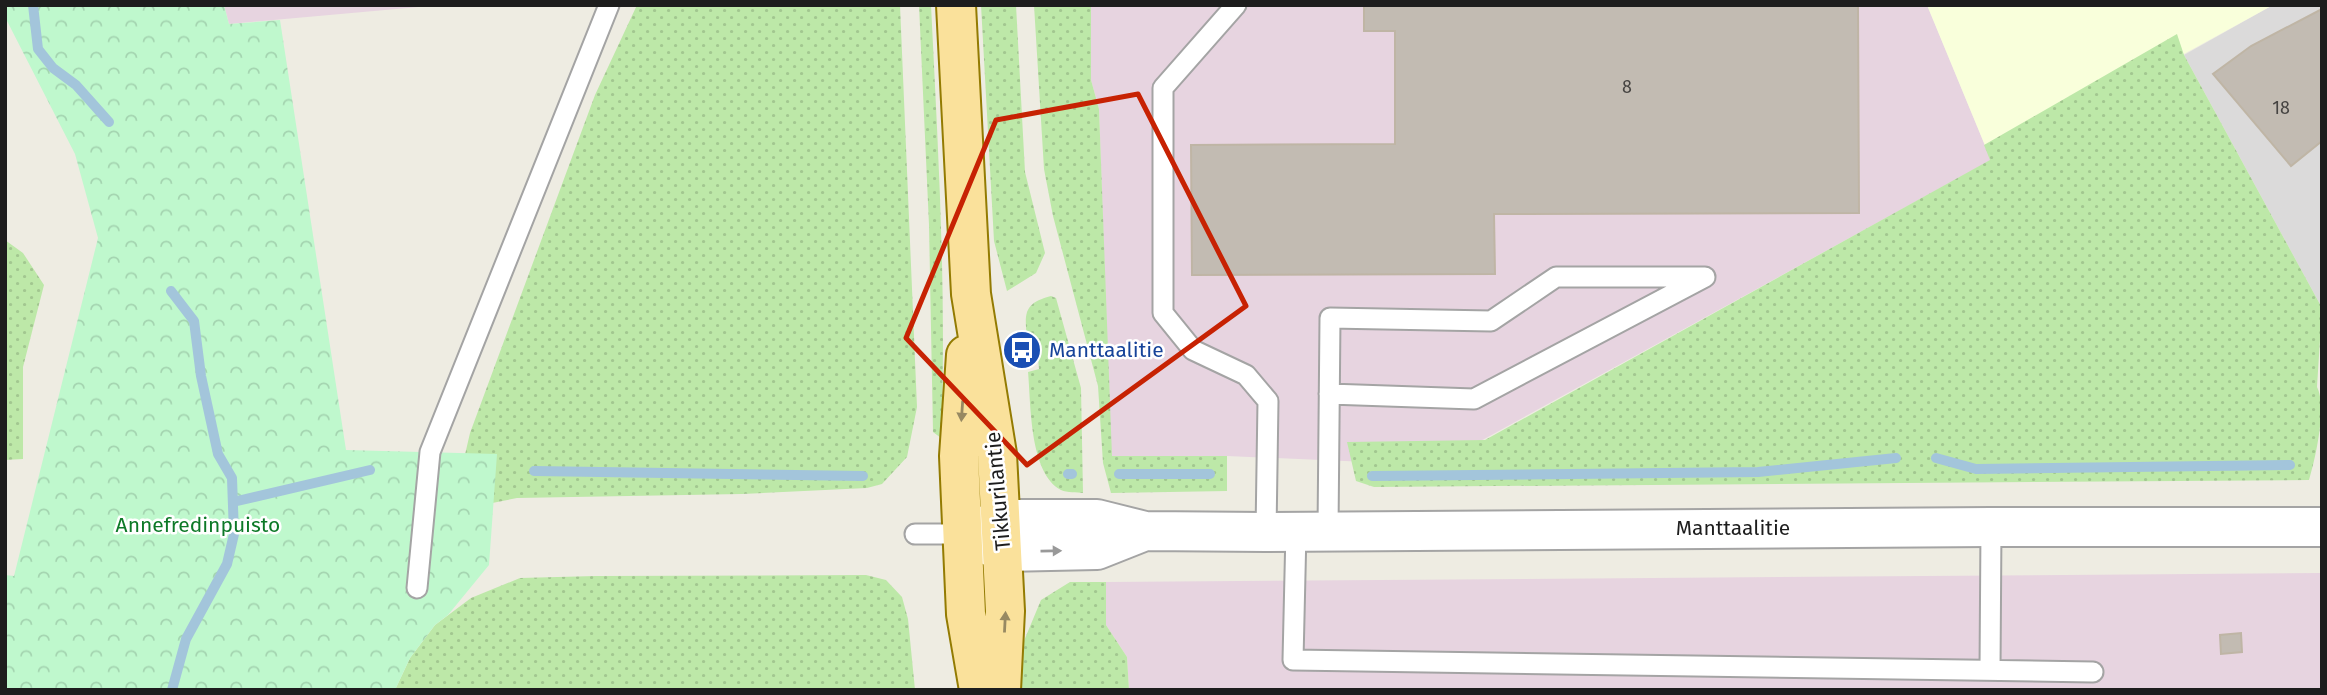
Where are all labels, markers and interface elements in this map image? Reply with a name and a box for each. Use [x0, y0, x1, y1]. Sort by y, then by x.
house number: 8 [1622, 76, 1632, 98]
house number: 18 [2272, 97, 2290, 119]
bus stop icon: Manttaalitie [1001, 329, 1043, 371]
place label: Manttaalitie [1049, 337, 1164, 363]
one-way arrow [956, 400, 967, 422]
street label: Tikkurilantie [980, 431, 1016, 551]
park label: Annefredinpuisto [116, 512, 280, 538]
street label: Manttaalitie [1676, 515, 1790, 541]
one-way arrow [1041, 545, 1063, 556]
one-way arrow [999, 610, 1010, 632]

